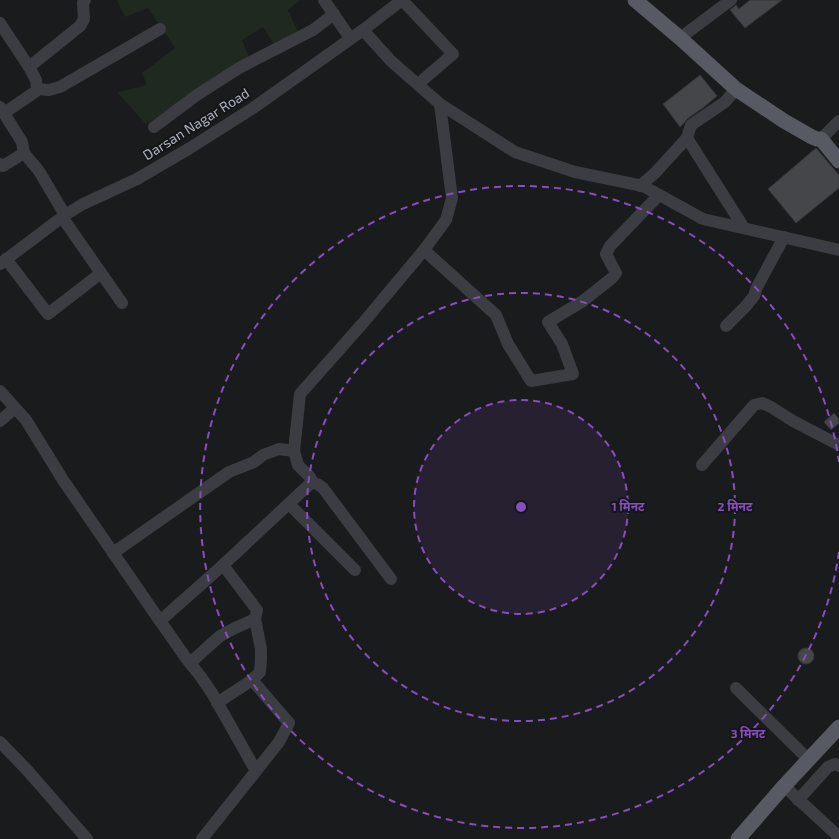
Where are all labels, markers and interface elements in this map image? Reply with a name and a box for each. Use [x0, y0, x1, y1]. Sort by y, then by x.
street label: Darsan Nagar Road [139, 84, 252, 163]
text: 1 मिनट [612, 499, 645, 513]
text: 2 मिनट [718, 499, 753, 513]
centre of rings [514, 500, 528, 514]
text: 3 मिनट [731, 726, 766, 740]

